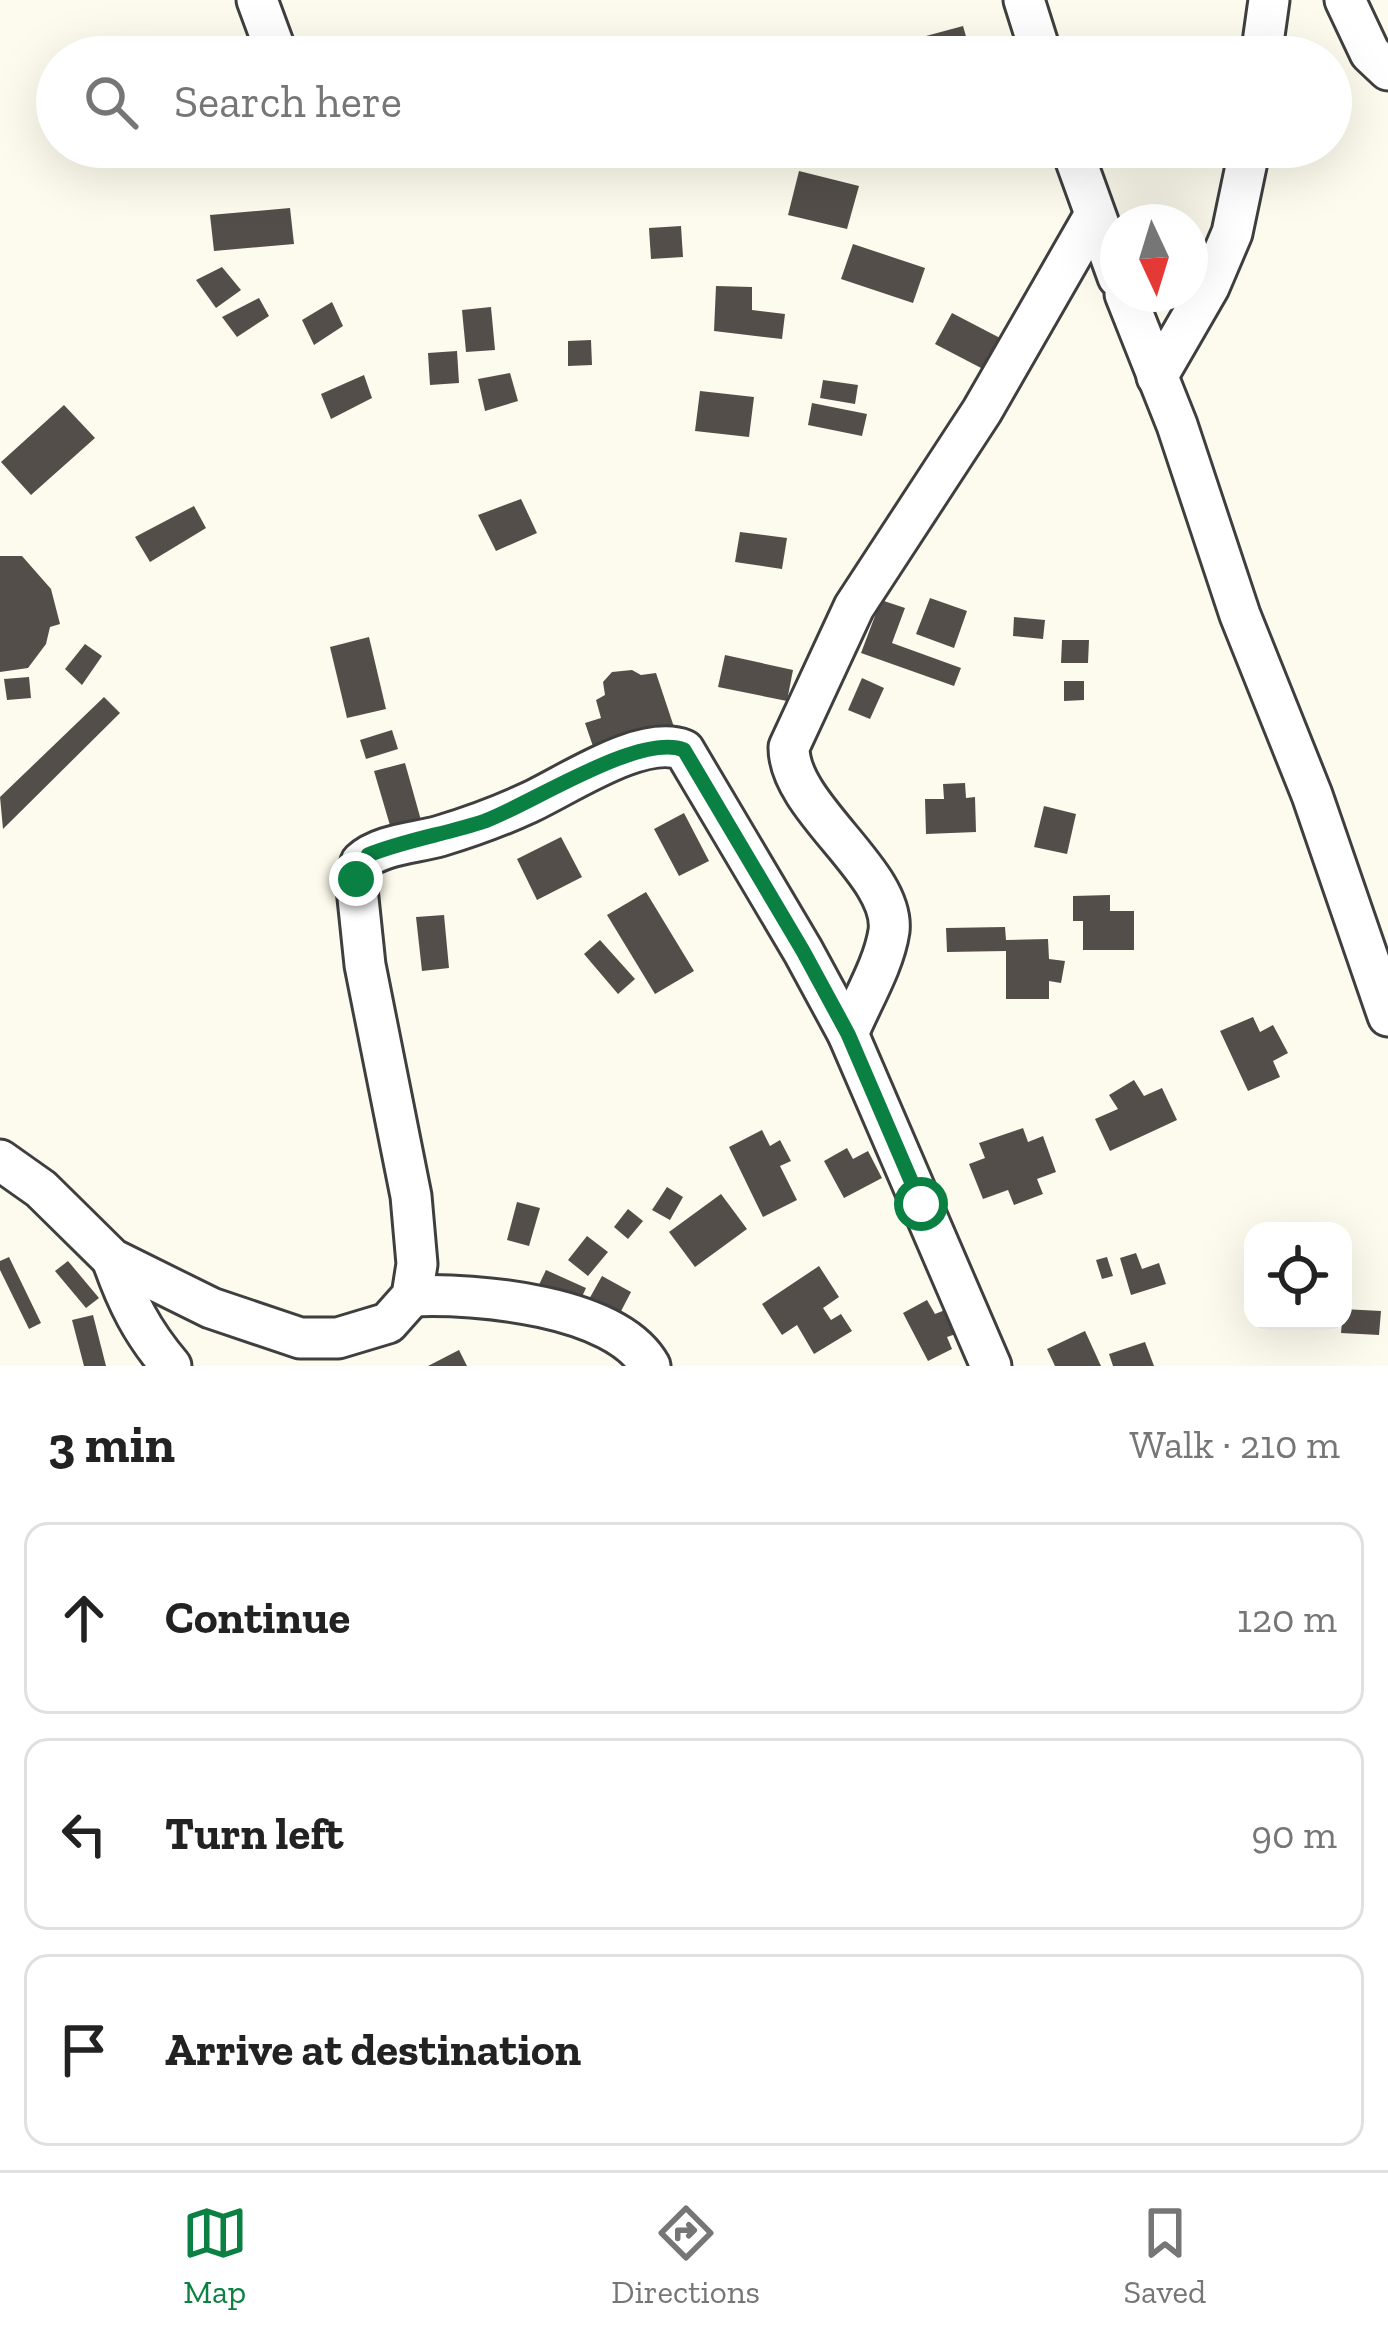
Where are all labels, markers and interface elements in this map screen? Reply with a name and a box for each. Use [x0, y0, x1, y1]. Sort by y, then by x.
search box [36, 36, 1352, 168]
icon: search [78, 69, 144, 135]
text: Search here [174, 75, 402, 129]
north arrow [1100, 204, 1208, 312]
route end [329, 852, 383, 906]
route start [894, 1177, 948, 1231]
map controls [1244, 1222, 1352, 1330]
button: locate [1244, 1222, 1352, 1330]
text: 3 min [48, 1414, 175, 1475]
text: Walk · 210 m [1129, 1421, 1340, 1468]
icon: ahead [51, 1585, 117, 1651]
text: Continue [165, 1591, 350, 1645]
text: 120 m [1237, 1595, 1337, 1642]
icon: left [51, 1801, 117, 1867]
text: Turn left [165, 1807, 343, 1861]
text: 90 m [1251, 1811, 1337, 1858]
icon: arrive [51, 2017, 117, 2083]
text: Arrive at destination [165, 2023, 581, 2077]
tab: Map [182, 2200, 248, 2311]
tab: Directions [611, 2200, 760, 2311]
tab: Saved [1124, 2200, 1206, 2311]

